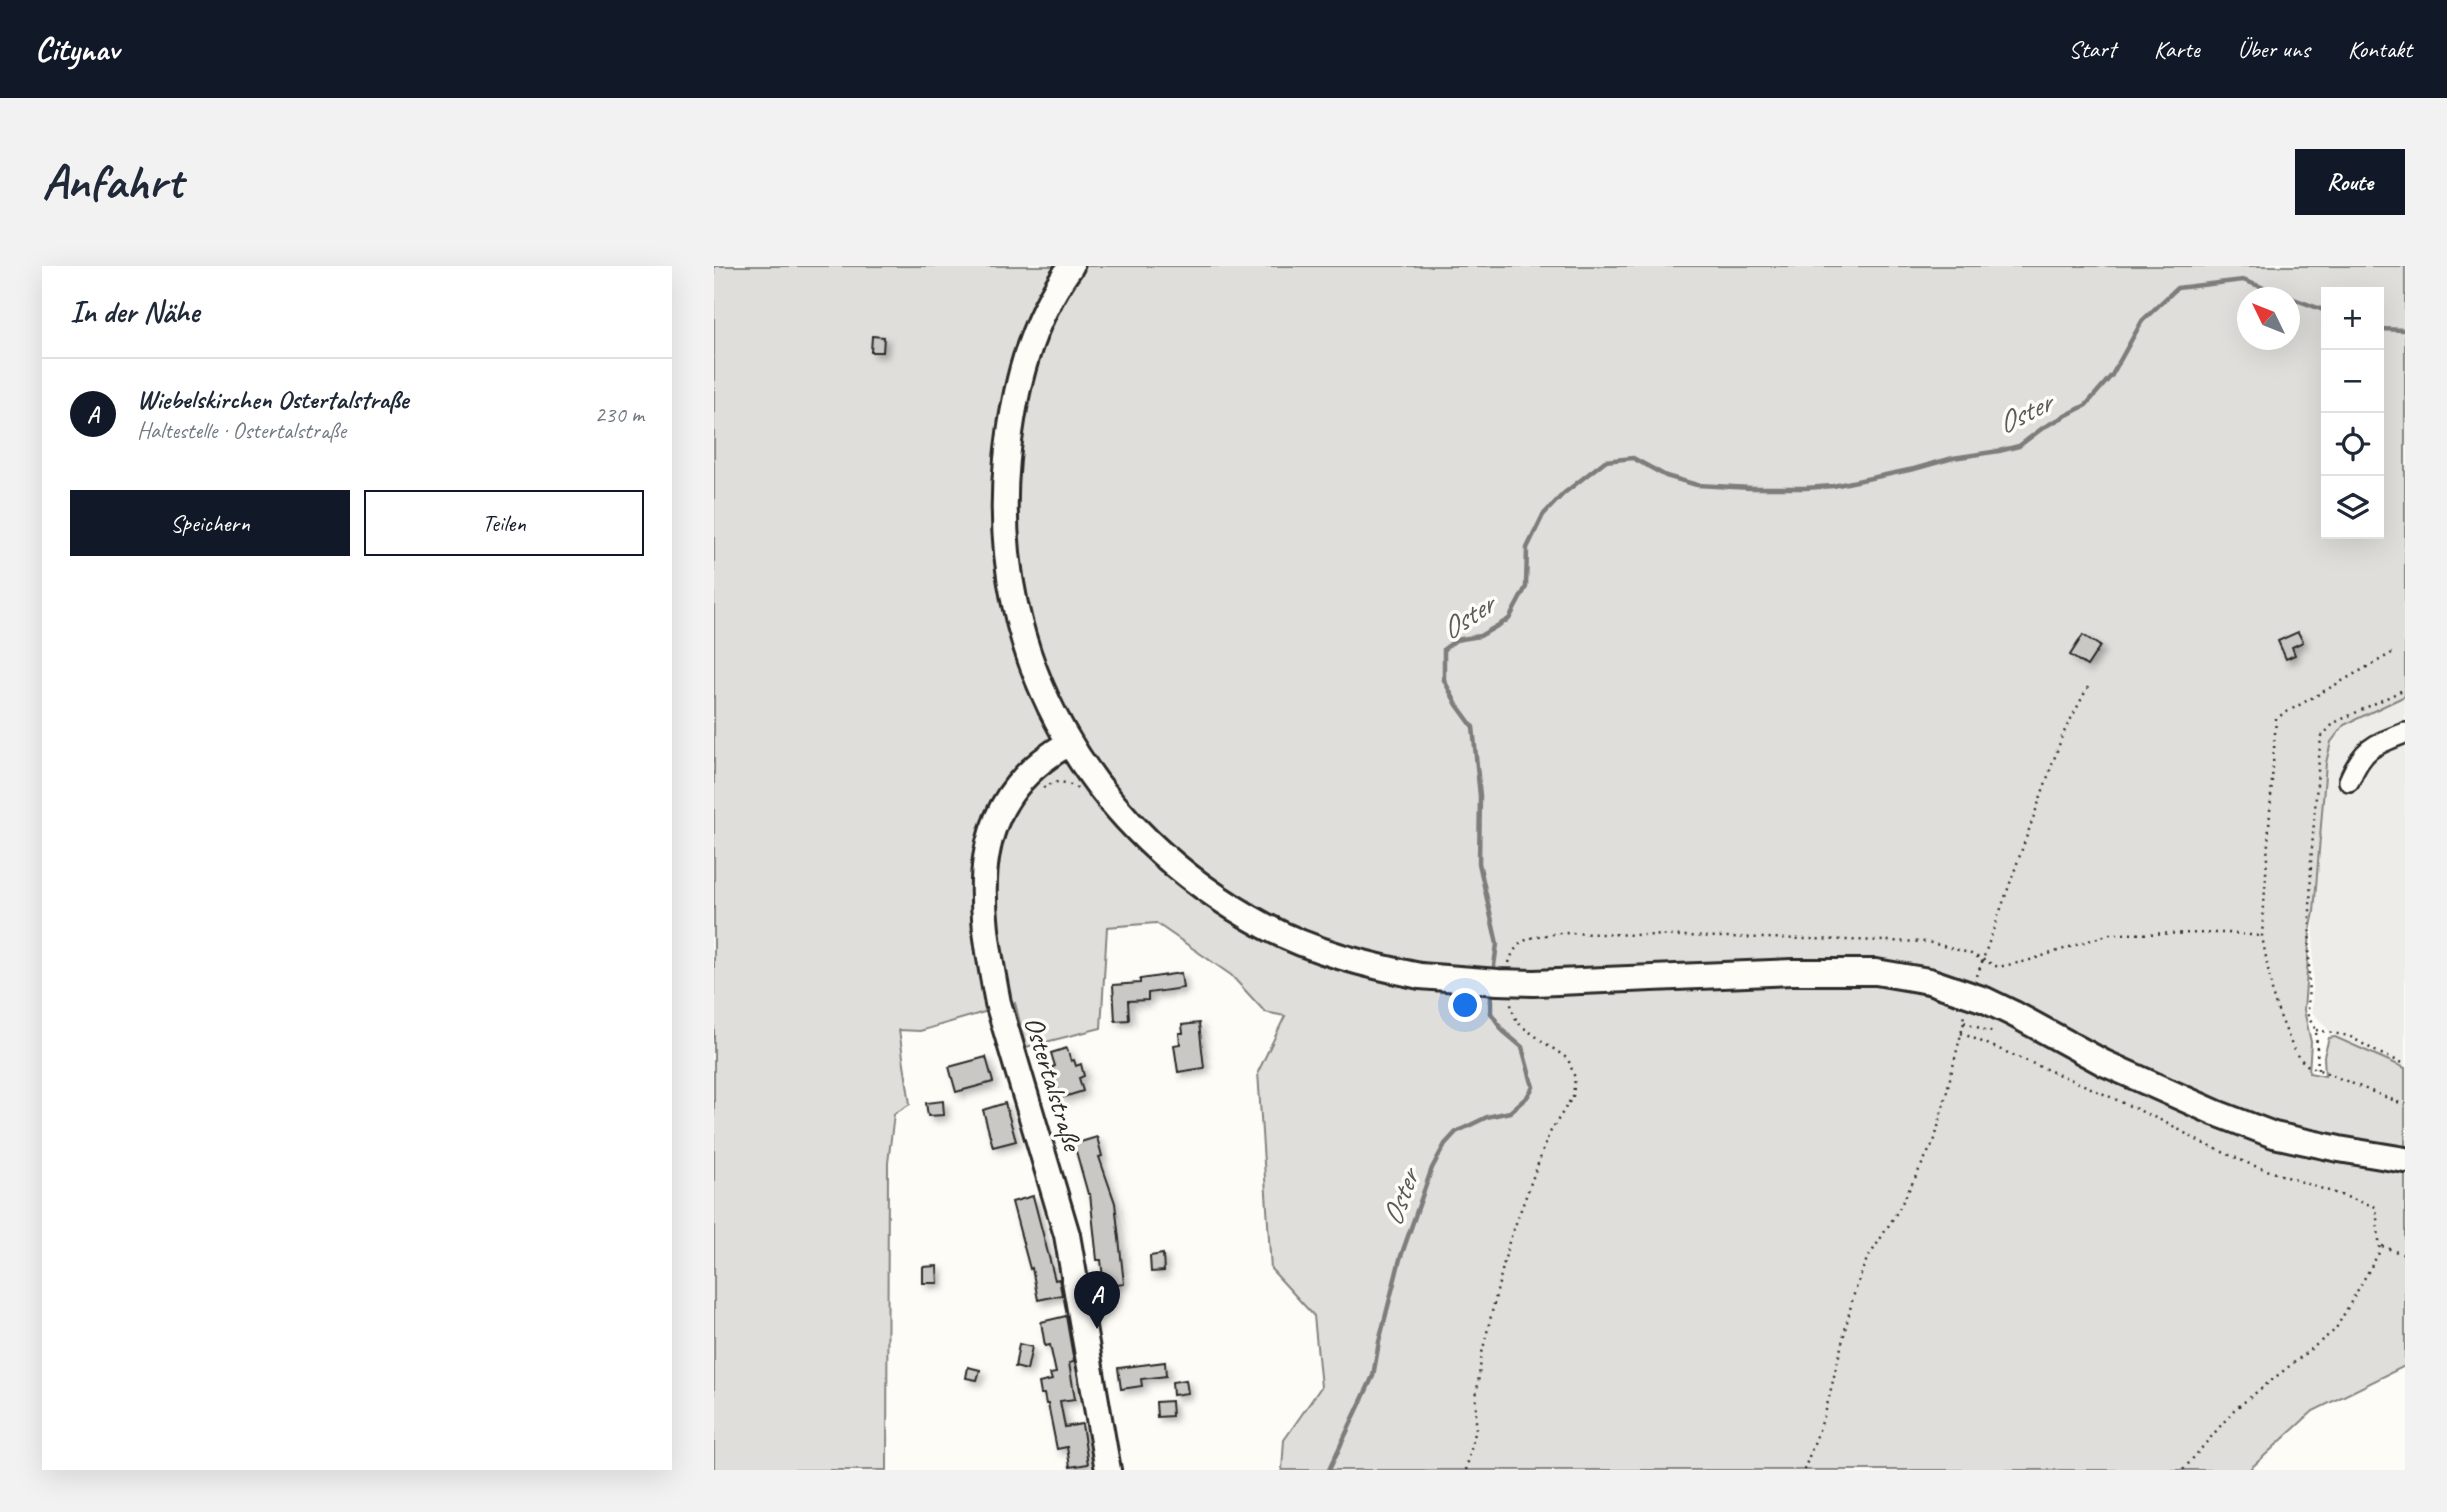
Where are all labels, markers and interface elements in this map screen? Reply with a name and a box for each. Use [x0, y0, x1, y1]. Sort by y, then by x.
text: Citynav [35, 28, 119, 70]
text: Start [2069, 34, 2116, 64]
text: Karte [2154, 34, 2200, 64]
text: Über uns [2238, 34, 2310, 64]
text: Kontakt [2348, 34, 2412, 64]
button: Route [2295, 149, 2405, 215]
text: Anfahrt [42, 151, 182, 213]
north arrow [2237, 287, 2300, 350]
map controls [2321, 287, 2384, 539]
button: + [2321, 287, 2384, 350]
text: In der Nähe [70, 293, 199, 331]
button: − [2321, 350, 2384, 413]
water label: Oster [1991, 381, 2062, 442]
text: Wiebelskirchen Ostertalstraße [137, 383, 408, 416]
text: A [87, 400, 99, 429]
text: 230 m [595, 400, 644, 429]
button: locate [2321, 413, 2384, 476]
text: Haltestelle · Ostertalstraße [137, 416, 346, 445]
button: layers [2321, 476, 2384, 539]
button: Speichern [70, 490, 350, 556]
button: Teilen [364, 490, 644, 556]
water label: Oster [1433, 583, 1505, 648]
your location [1448, 988, 1482, 1022]
street label: Ostertalstraße [1017, 1012, 1091, 1156]
water label: Oster [1373, 1160, 1429, 1231]
pin: A [1074, 1271, 1120, 1329]

